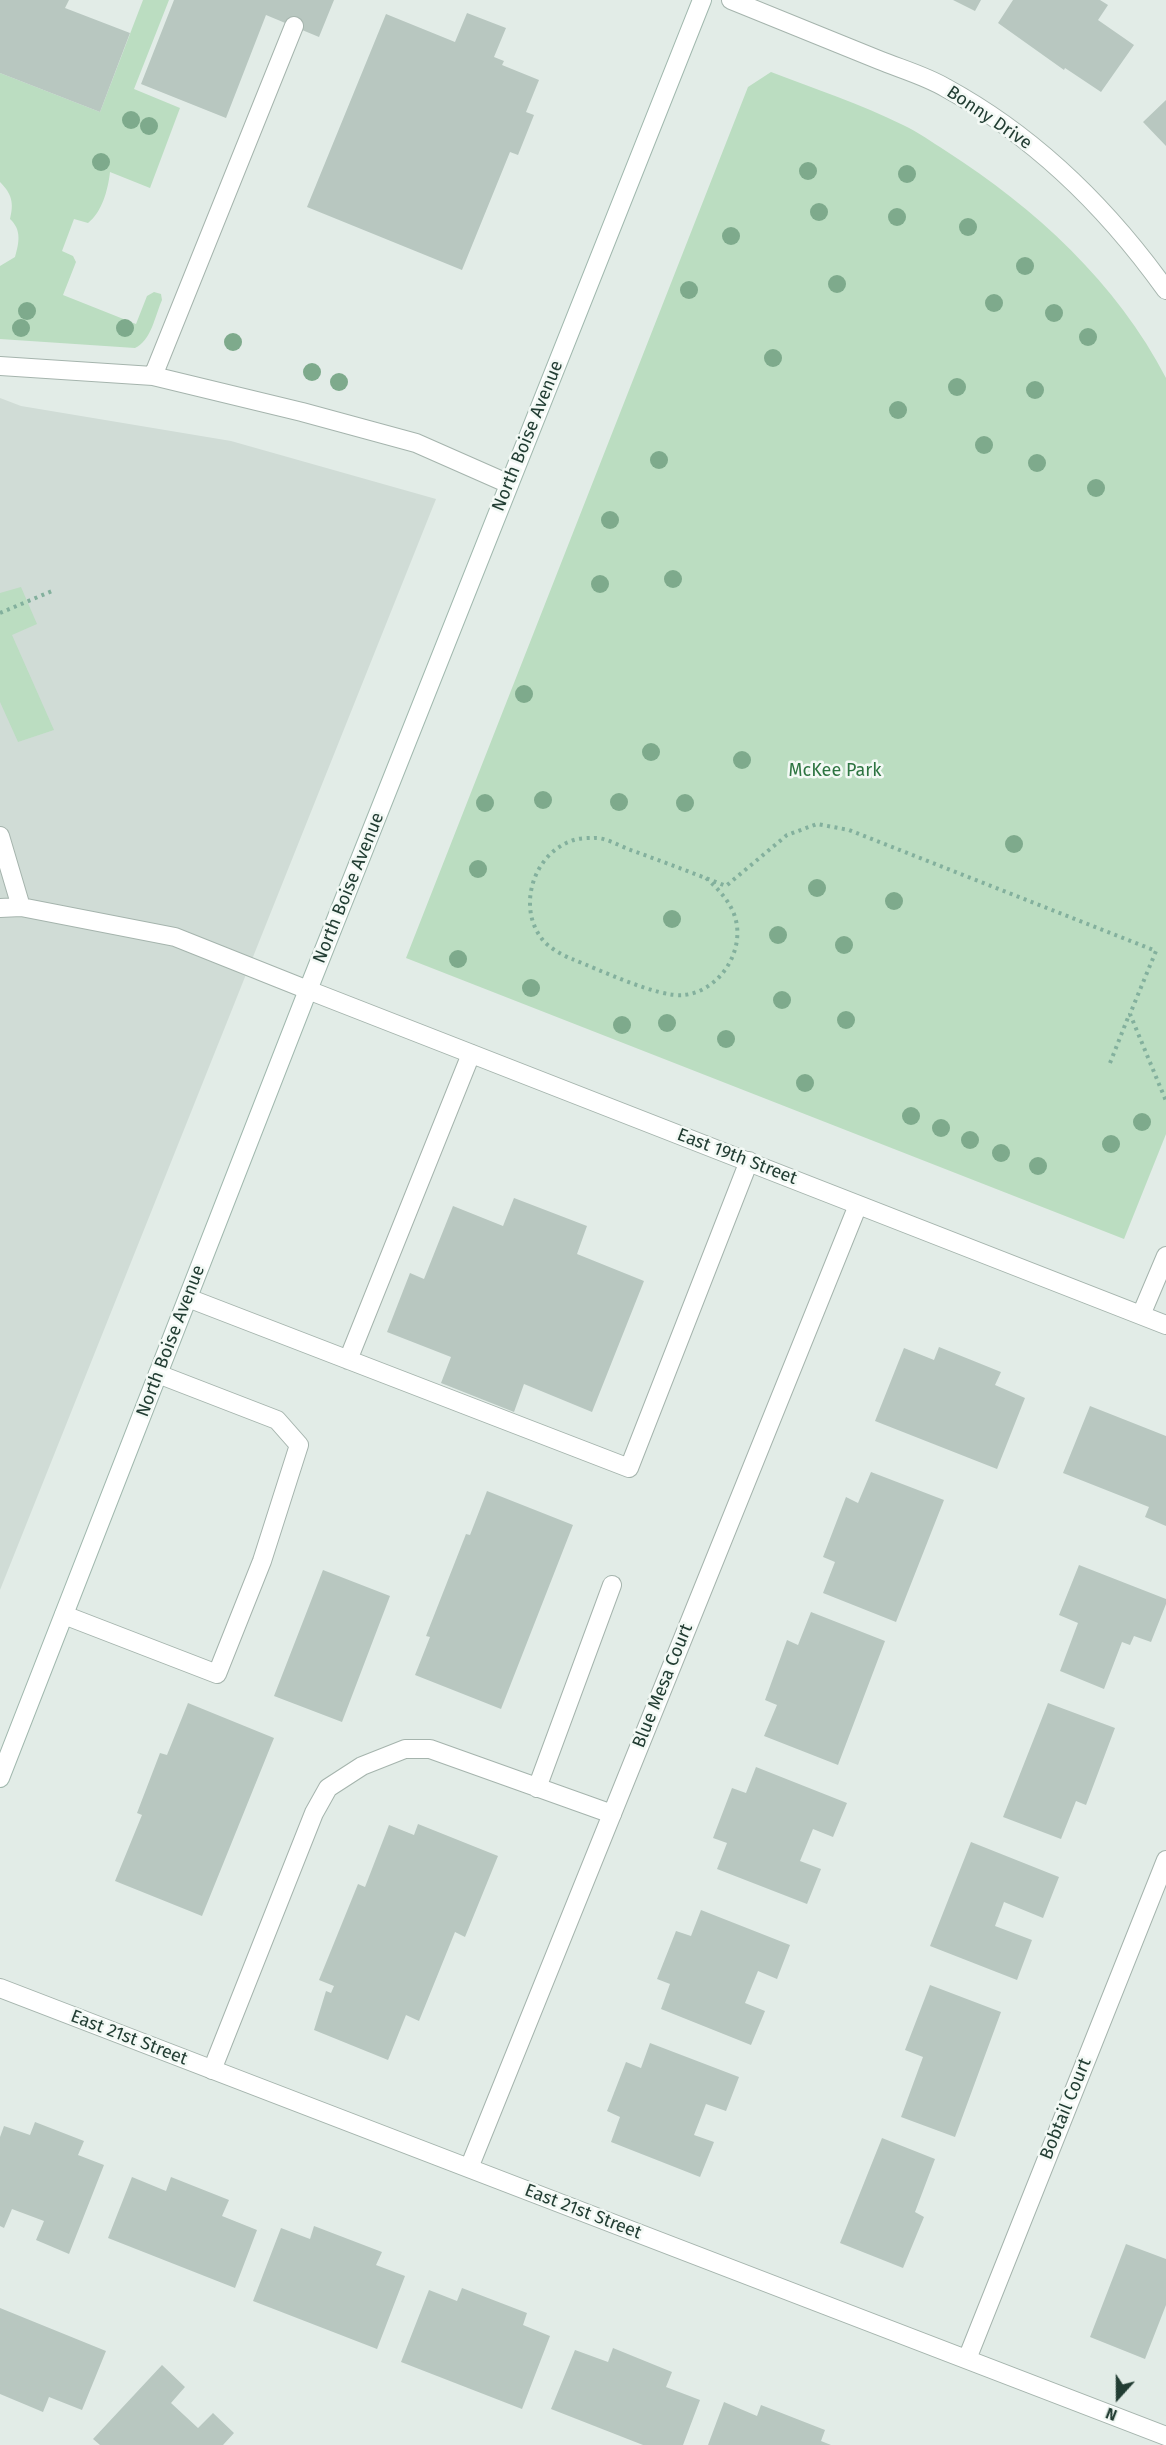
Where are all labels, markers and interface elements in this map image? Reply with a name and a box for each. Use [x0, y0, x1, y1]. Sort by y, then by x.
street label: Bonny Drive [942, 82, 1036, 154]
street label: North Boise Avenue [488, 357, 568, 515]
park label: McKee Park [789, 760, 881, 782]
street label: North Boise Avenue [309, 809, 389, 967]
street label: East 19th Street [674, 1124, 800, 1190]
street label: North Boise Avenue [132, 1262, 210, 1420]
street label: Blue Mesa Court [628, 1621, 698, 1751]
street label: East 21st Street [67, 2006, 191, 2070]
street label: Bobtail Court [1036, 2055, 1096, 2163]
street label: East 21st Street [521, 2180, 645, 2244]
north arrow [1088, 2367, 1148, 2427]
text: N [1103, 2404, 1120, 2425]

